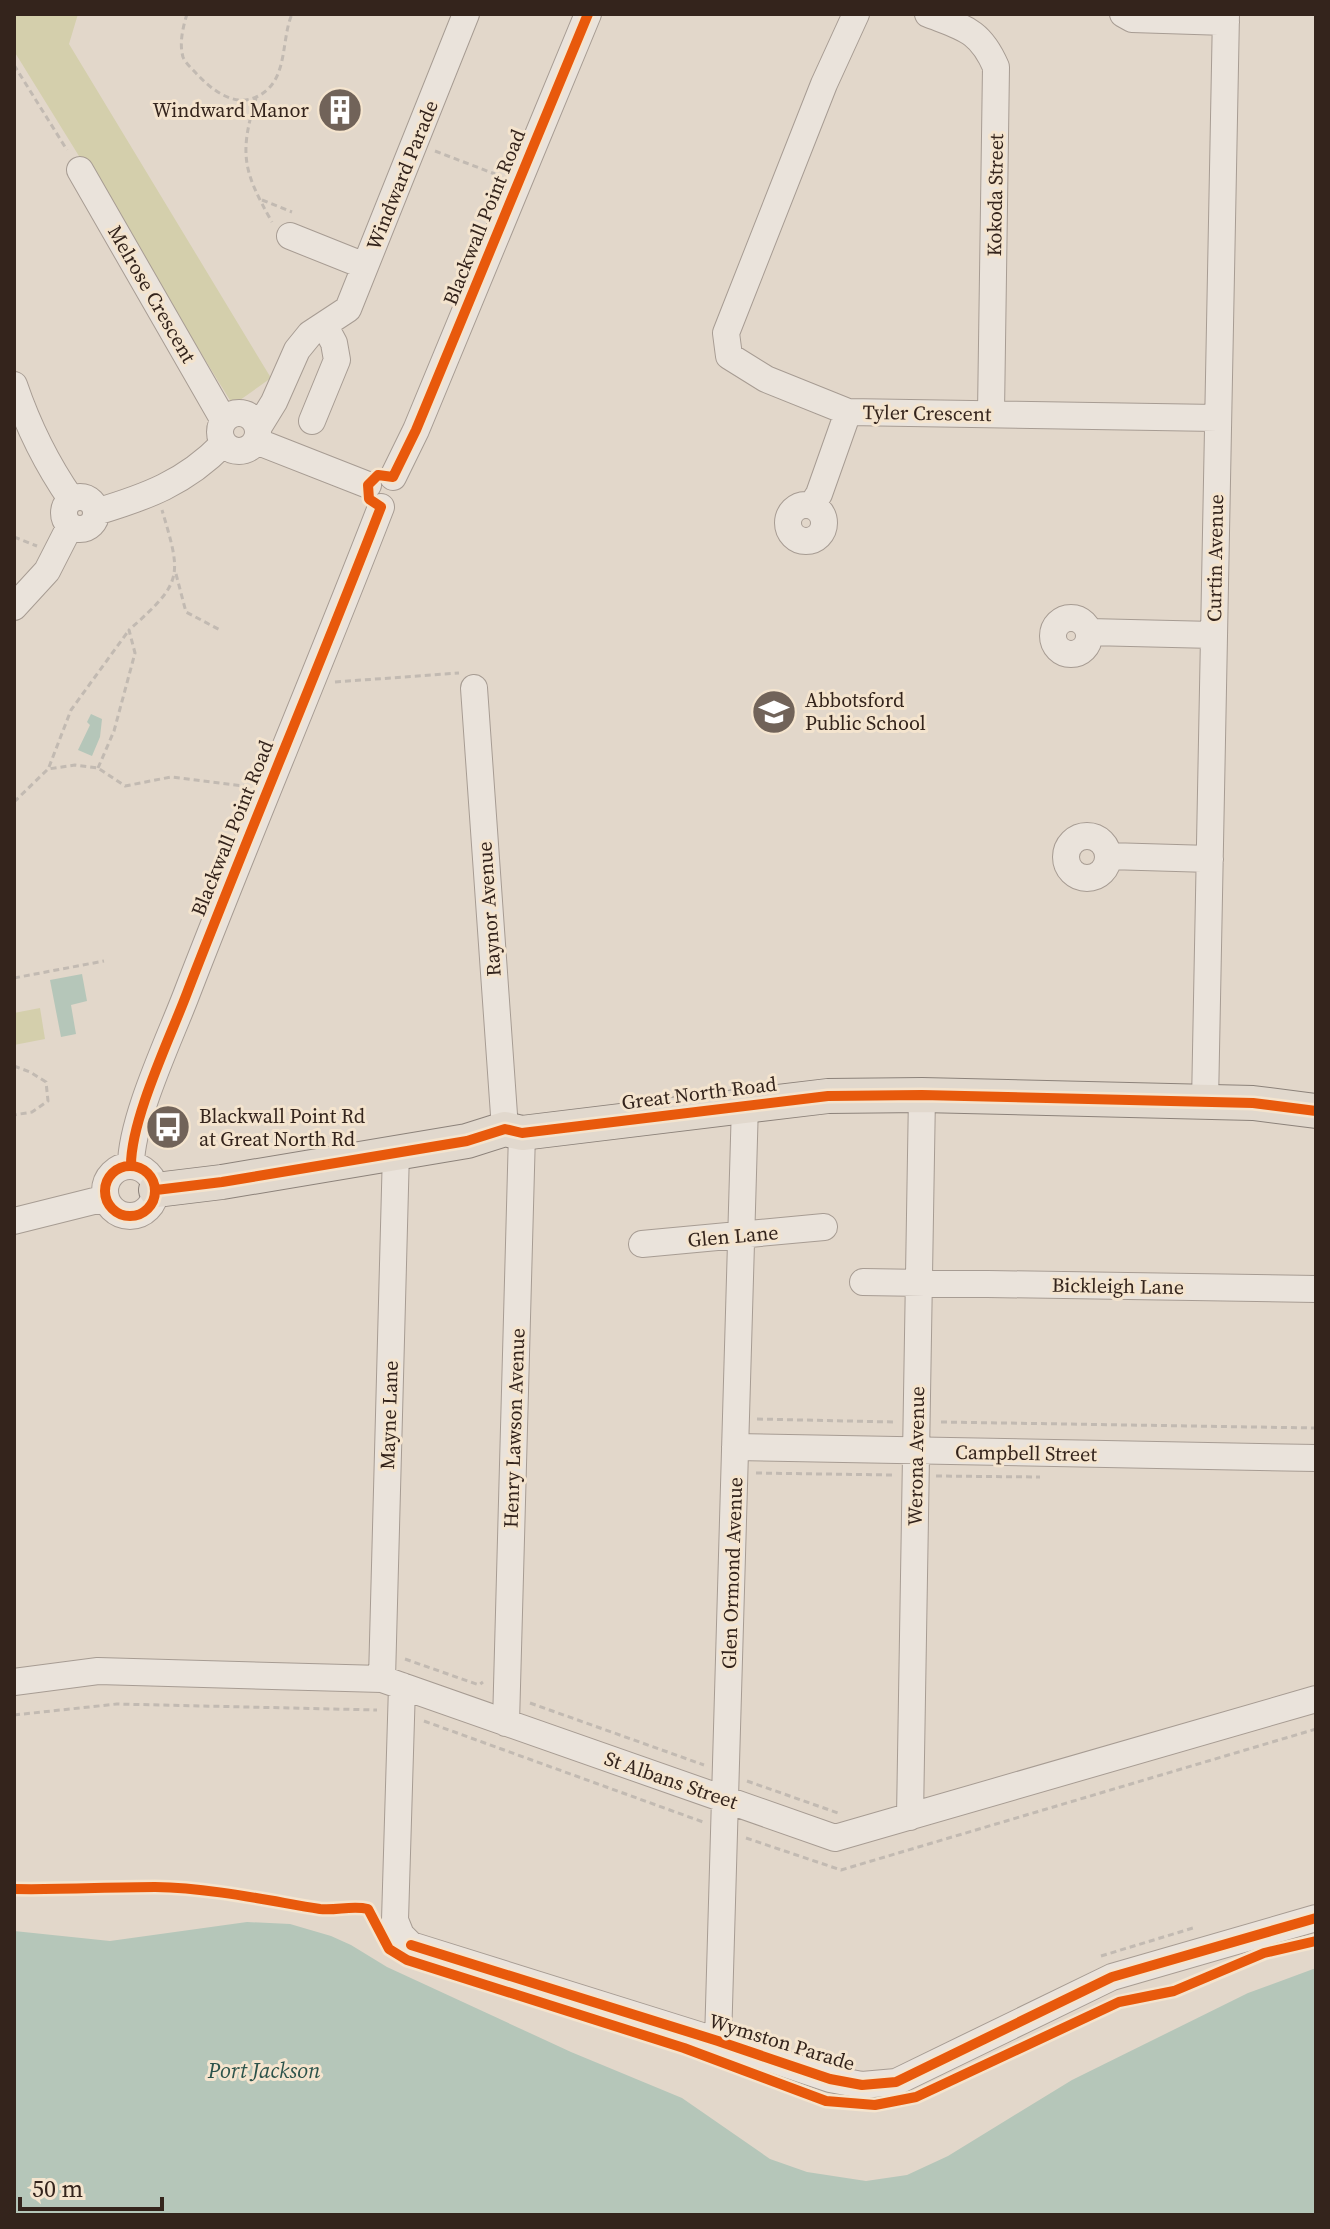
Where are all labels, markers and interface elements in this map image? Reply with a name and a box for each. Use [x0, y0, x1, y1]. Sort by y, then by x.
building icon: Windward Manor [316, 86, 364, 134]
place label: Windward Manor [152, 96, 310, 124]
street label: Windward Parade [359, 96, 445, 254]
street label: Blackwall Point Road [436, 124, 532, 309]
street label: Kokoda Street [980, 133, 1010, 257]
street label: Melrose Crescent [101, 220, 203, 368]
street label: Tyler Crescent [862, 398, 992, 428]
street label: Curtin Avenue [1200, 494, 1230, 622]
place label: Abbotsford Public School [805, 686, 926, 737]
school or university icon: Abbotsford Public School [750, 688, 798, 736]
street label: Blackwall Point Road [184, 735, 280, 920]
street label: Raynor Avenue [470, 841, 508, 977]
street label: Great North Road [620, 1070, 779, 1116]
place label: Blackwall Point Rd at Great North Rd [199, 1102, 366, 1153]
bus stop icon: Blackwall Point Rd at Great North Rd [144, 1103, 192, 1151]
street label: Glen Lane [686, 1218, 780, 1254]
street label: Bickleigh Lane [1052, 1271, 1184, 1301]
street label: Henry Lawson Avenue [497, 1328, 531, 1528]
street label: Mayne Lane [373, 1360, 405, 1470]
street label: Werona Avenue [901, 1386, 931, 1526]
street label: Campbell Street [955, 1438, 1098, 1468]
street label: Glen Ormond Avenue [715, 1477, 749, 1669]
street label: St Albans Street [601, 1744, 742, 1816]
street label: Wymston Parade [705, 2006, 859, 2078]
water label: Port Jackson [207, 2055, 321, 2085]
scale bar [20, 2161, 162, 2211]
text: 50 m [32, 2172, 83, 2205]

